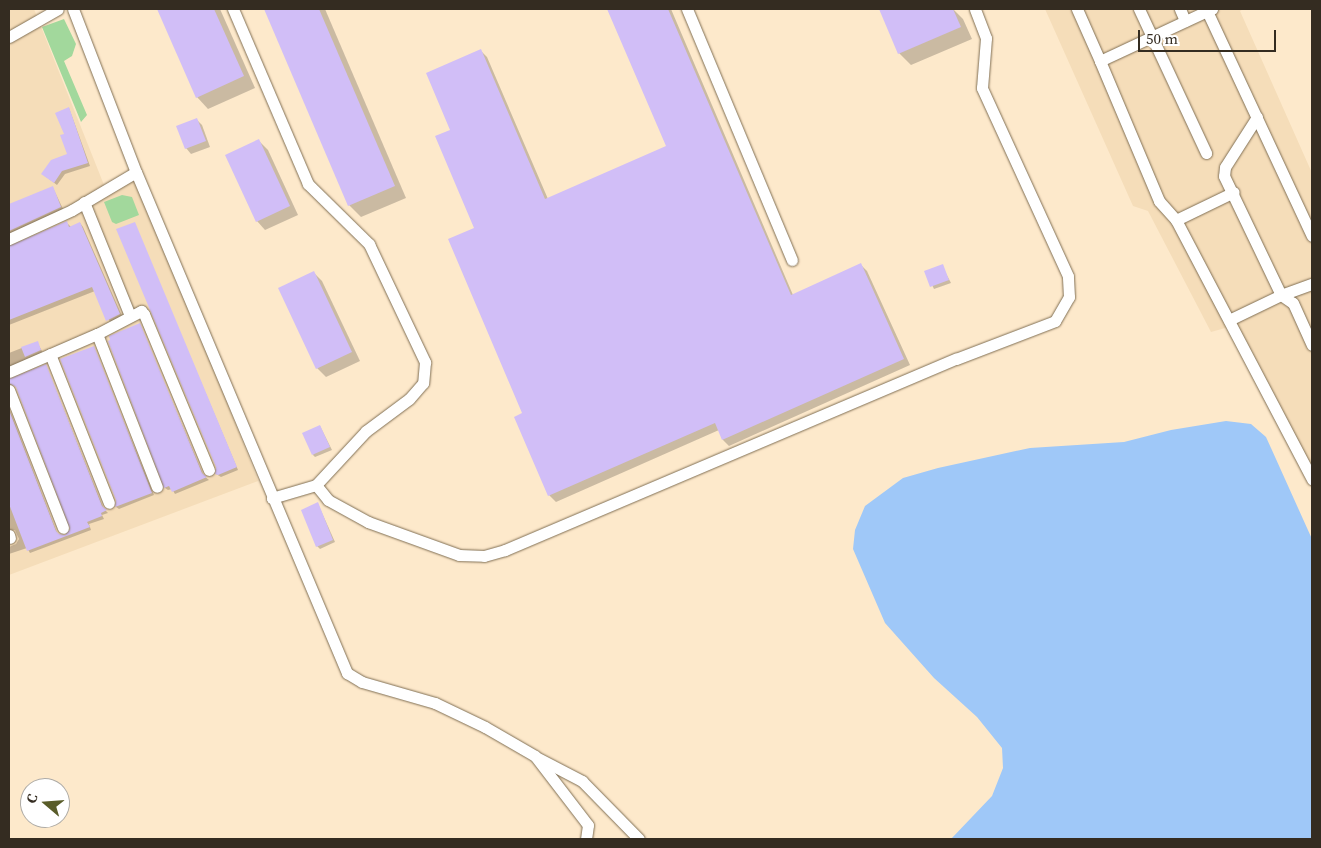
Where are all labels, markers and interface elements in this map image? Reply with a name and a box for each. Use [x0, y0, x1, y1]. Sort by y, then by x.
scale bar [1141, 20, 1278, 52]
text: 50 m [1146, 28, 1178, 49]
north arrow [20, 778, 70, 828]
text: С [21, 791, 43, 806]

